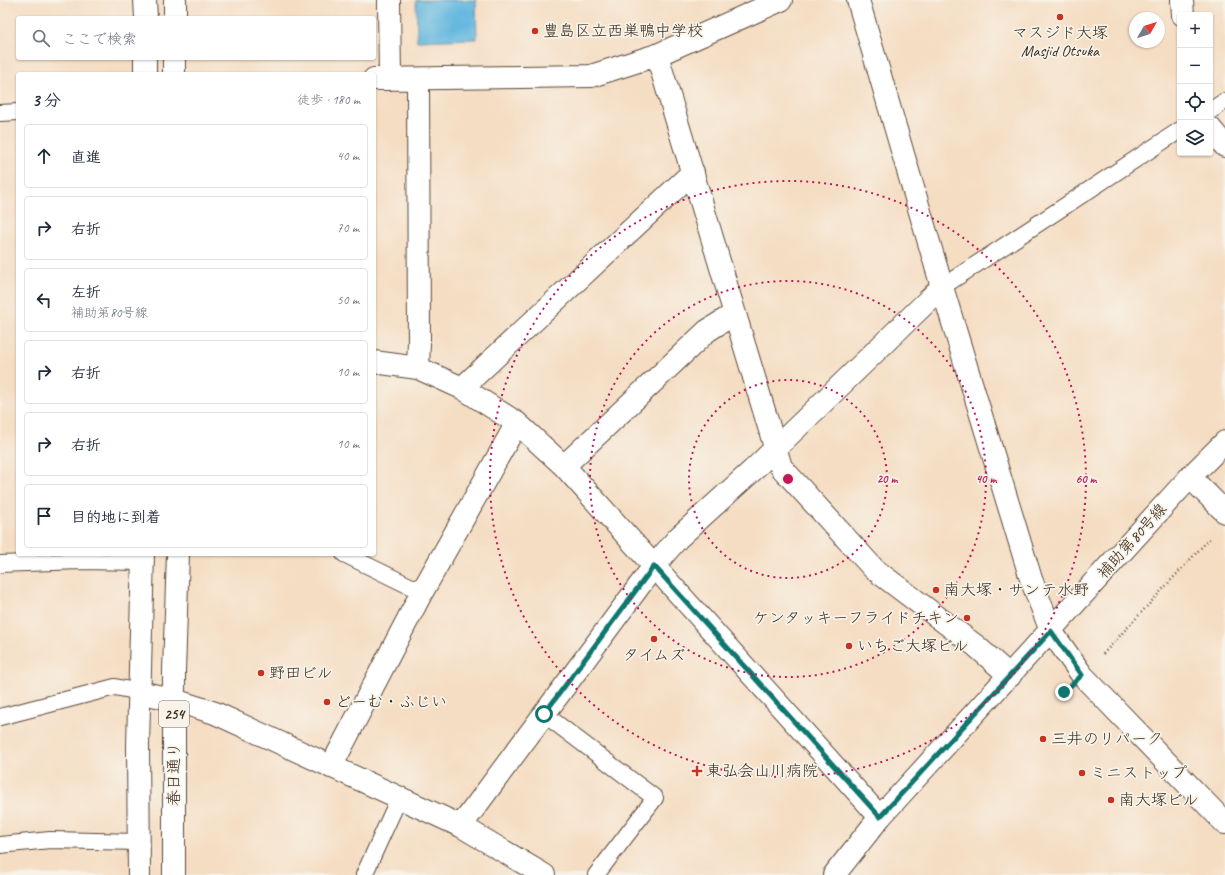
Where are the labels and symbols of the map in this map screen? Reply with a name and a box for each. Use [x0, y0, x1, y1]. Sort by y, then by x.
marker: マスジド大塚 Masjid Otsuka [1055, 12, 1065, 22]
north arrow [1129, 12, 1165, 48]
place label: 豊島区立西巣鴨中学校 [543, 21, 703, 41]
place label: マスジド大塚 Masjid Otsuka [1012, 23, 1108, 61]
marker: 豊島区立西巣鴨中学校 [530, 26, 540, 36]
text: 20 m [877, 471, 898, 487]
text: 40 m [976, 471, 997, 487]
text: 60 m [1076, 471, 1098, 487]
centre of rings [781, 472, 795, 486]
street label: 補助第80号線 [1093, 499, 1171, 583]
place label: 南大塚・サンテ水野 [944, 580, 1089, 600]
marker: 南大塚・サンテ水野 [931, 585, 941, 595]
place label: ケンタッキーフライドチキン [753, 608, 959, 628]
marker: ケンタッキーフライドチキン [962, 613, 972, 623]
marker: タイムズ [649, 634, 659, 644]
place label: いちご大塚ビル [857, 636, 969, 656]
marker: いちご大塚ビル [844, 641, 854, 651]
place label: タイムズ [623, 645, 685, 665]
place label: 野田ビル [269, 663, 333, 683]
marker: 野田ビル [256, 668, 266, 678]
route end [1055, 683, 1073, 701]
place label: どーむ・ふじい [335, 692, 447, 712]
marker: どーむ・ふじい [322, 697, 332, 707]
road number: 254 [159, 701, 189, 727]
route start [535, 705, 553, 723]
place label: 三井のリパーク [1051, 729, 1163, 749]
marker: 三井のリパーク [1038, 734, 1048, 744]
street label: 春日通り [164, 742, 184, 806]
place label: 東弘会山川病院 [706, 761, 818, 781]
place label: ミニストップ [1090, 763, 1188, 783]
marker: 東弘会山川病院 [691, 765, 703, 777]
marker: ミニストップ [1077, 768, 1087, 778]
place label: 南大塚ビル [1119, 790, 1199, 810]
marker: 南大塚ビル [1106, 795, 1116, 805]

